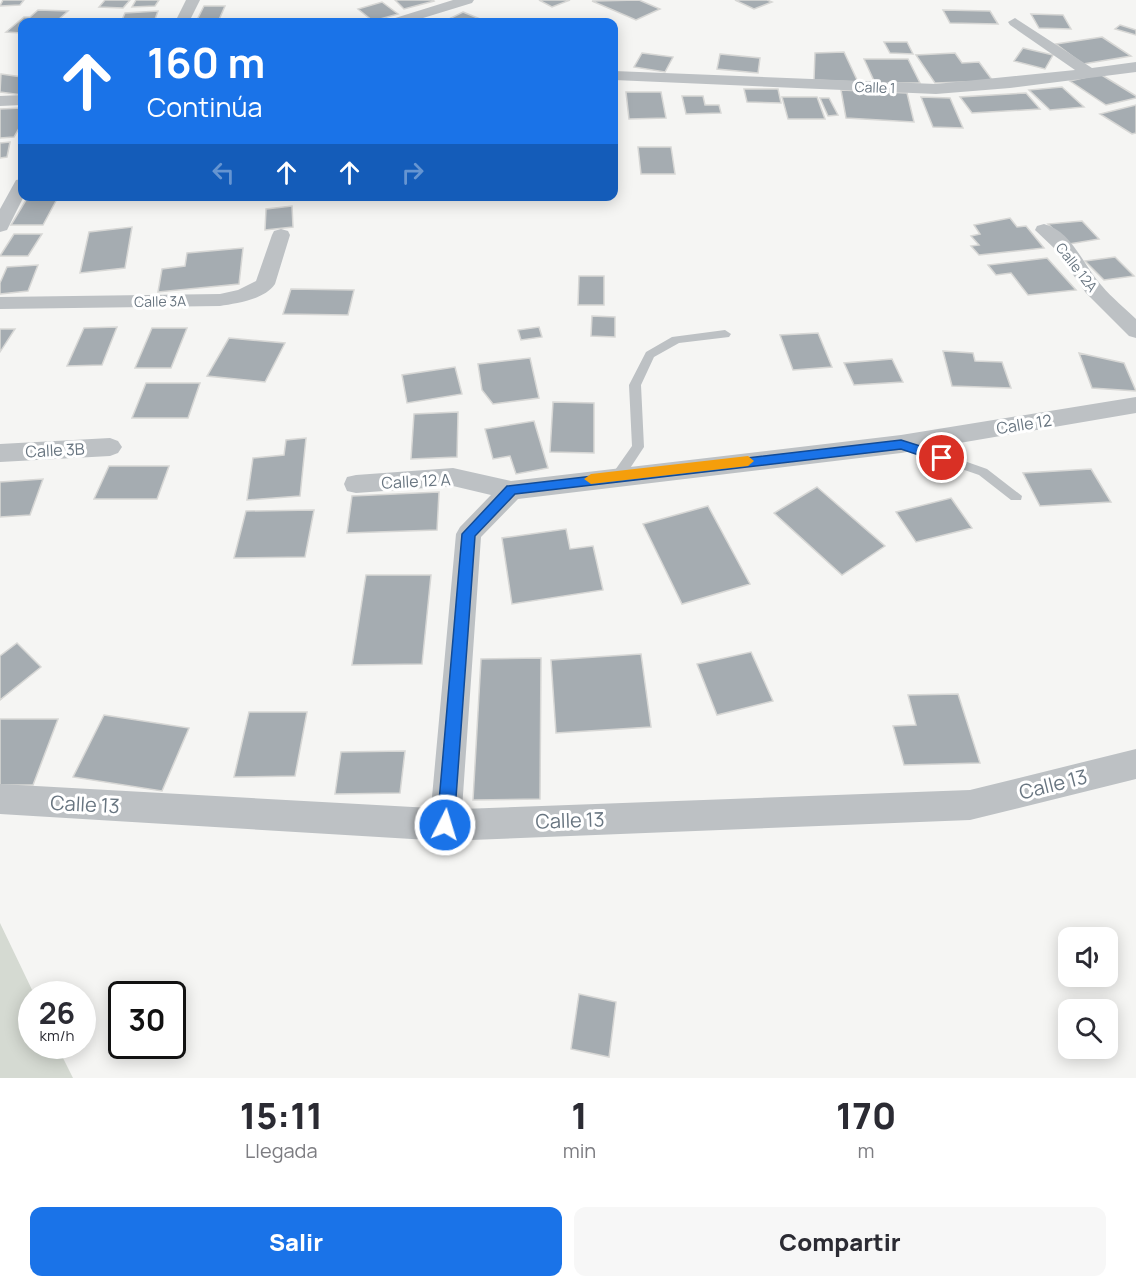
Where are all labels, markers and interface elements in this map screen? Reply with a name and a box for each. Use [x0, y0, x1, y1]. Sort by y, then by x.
text: 160 m [147, 33, 265, 91]
icon: ahead [48, 42, 126, 120]
street label: Calle 1 [854, 77, 896, 97]
text: Continúa [147, 88, 263, 125]
icon: left [207, 156, 240, 189]
icon: ahead [270, 156, 303, 189]
icon: ahead [333, 156, 366, 189]
icon: right [396, 156, 429, 189]
street label: Calle 12A [1052, 239, 1102, 296]
street label: Calle 3A [134, 291, 186, 311]
street label: Calle 12 [995, 409, 1053, 439]
pin [916, 432, 967, 483]
street label: Calle 3B [25, 437, 85, 463]
icon: arrive [925, 441, 958, 474]
street label: Calle 12 A [381, 468, 451, 494]
street label: Calle 13 [1016, 763, 1090, 805]
street label: Calle 13 [50, 789, 120, 819]
position arrow [413, 793, 477, 857]
street label: Calle 13 [535, 805, 605, 835]
map controls [1058, 927, 1118, 1059]
button: sound [1058, 927, 1118, 987]
speed limit sign: 30 [108, 981, 186, 1059]
text: 26 [39, 992, 75, 1033]
button: search [1058, 999, 1118, 1059]
text: km/h [40, 1025, 74, 1046]
text: 15:11 [240, 1091, 323, 1140]
text: 1 [571, 1091, 588, 1140]
text: 170 [836, 1091, 896, 1140]
text: Llegada [245, 1137, 318, 1164]
text: min [563, 1137, 596, 1164]
text: m [858, 1137, 875, 1164]
button: Salir [30, 1207, 562, 1276]
button: Compartir [574, 1207, 1106, 1276]

